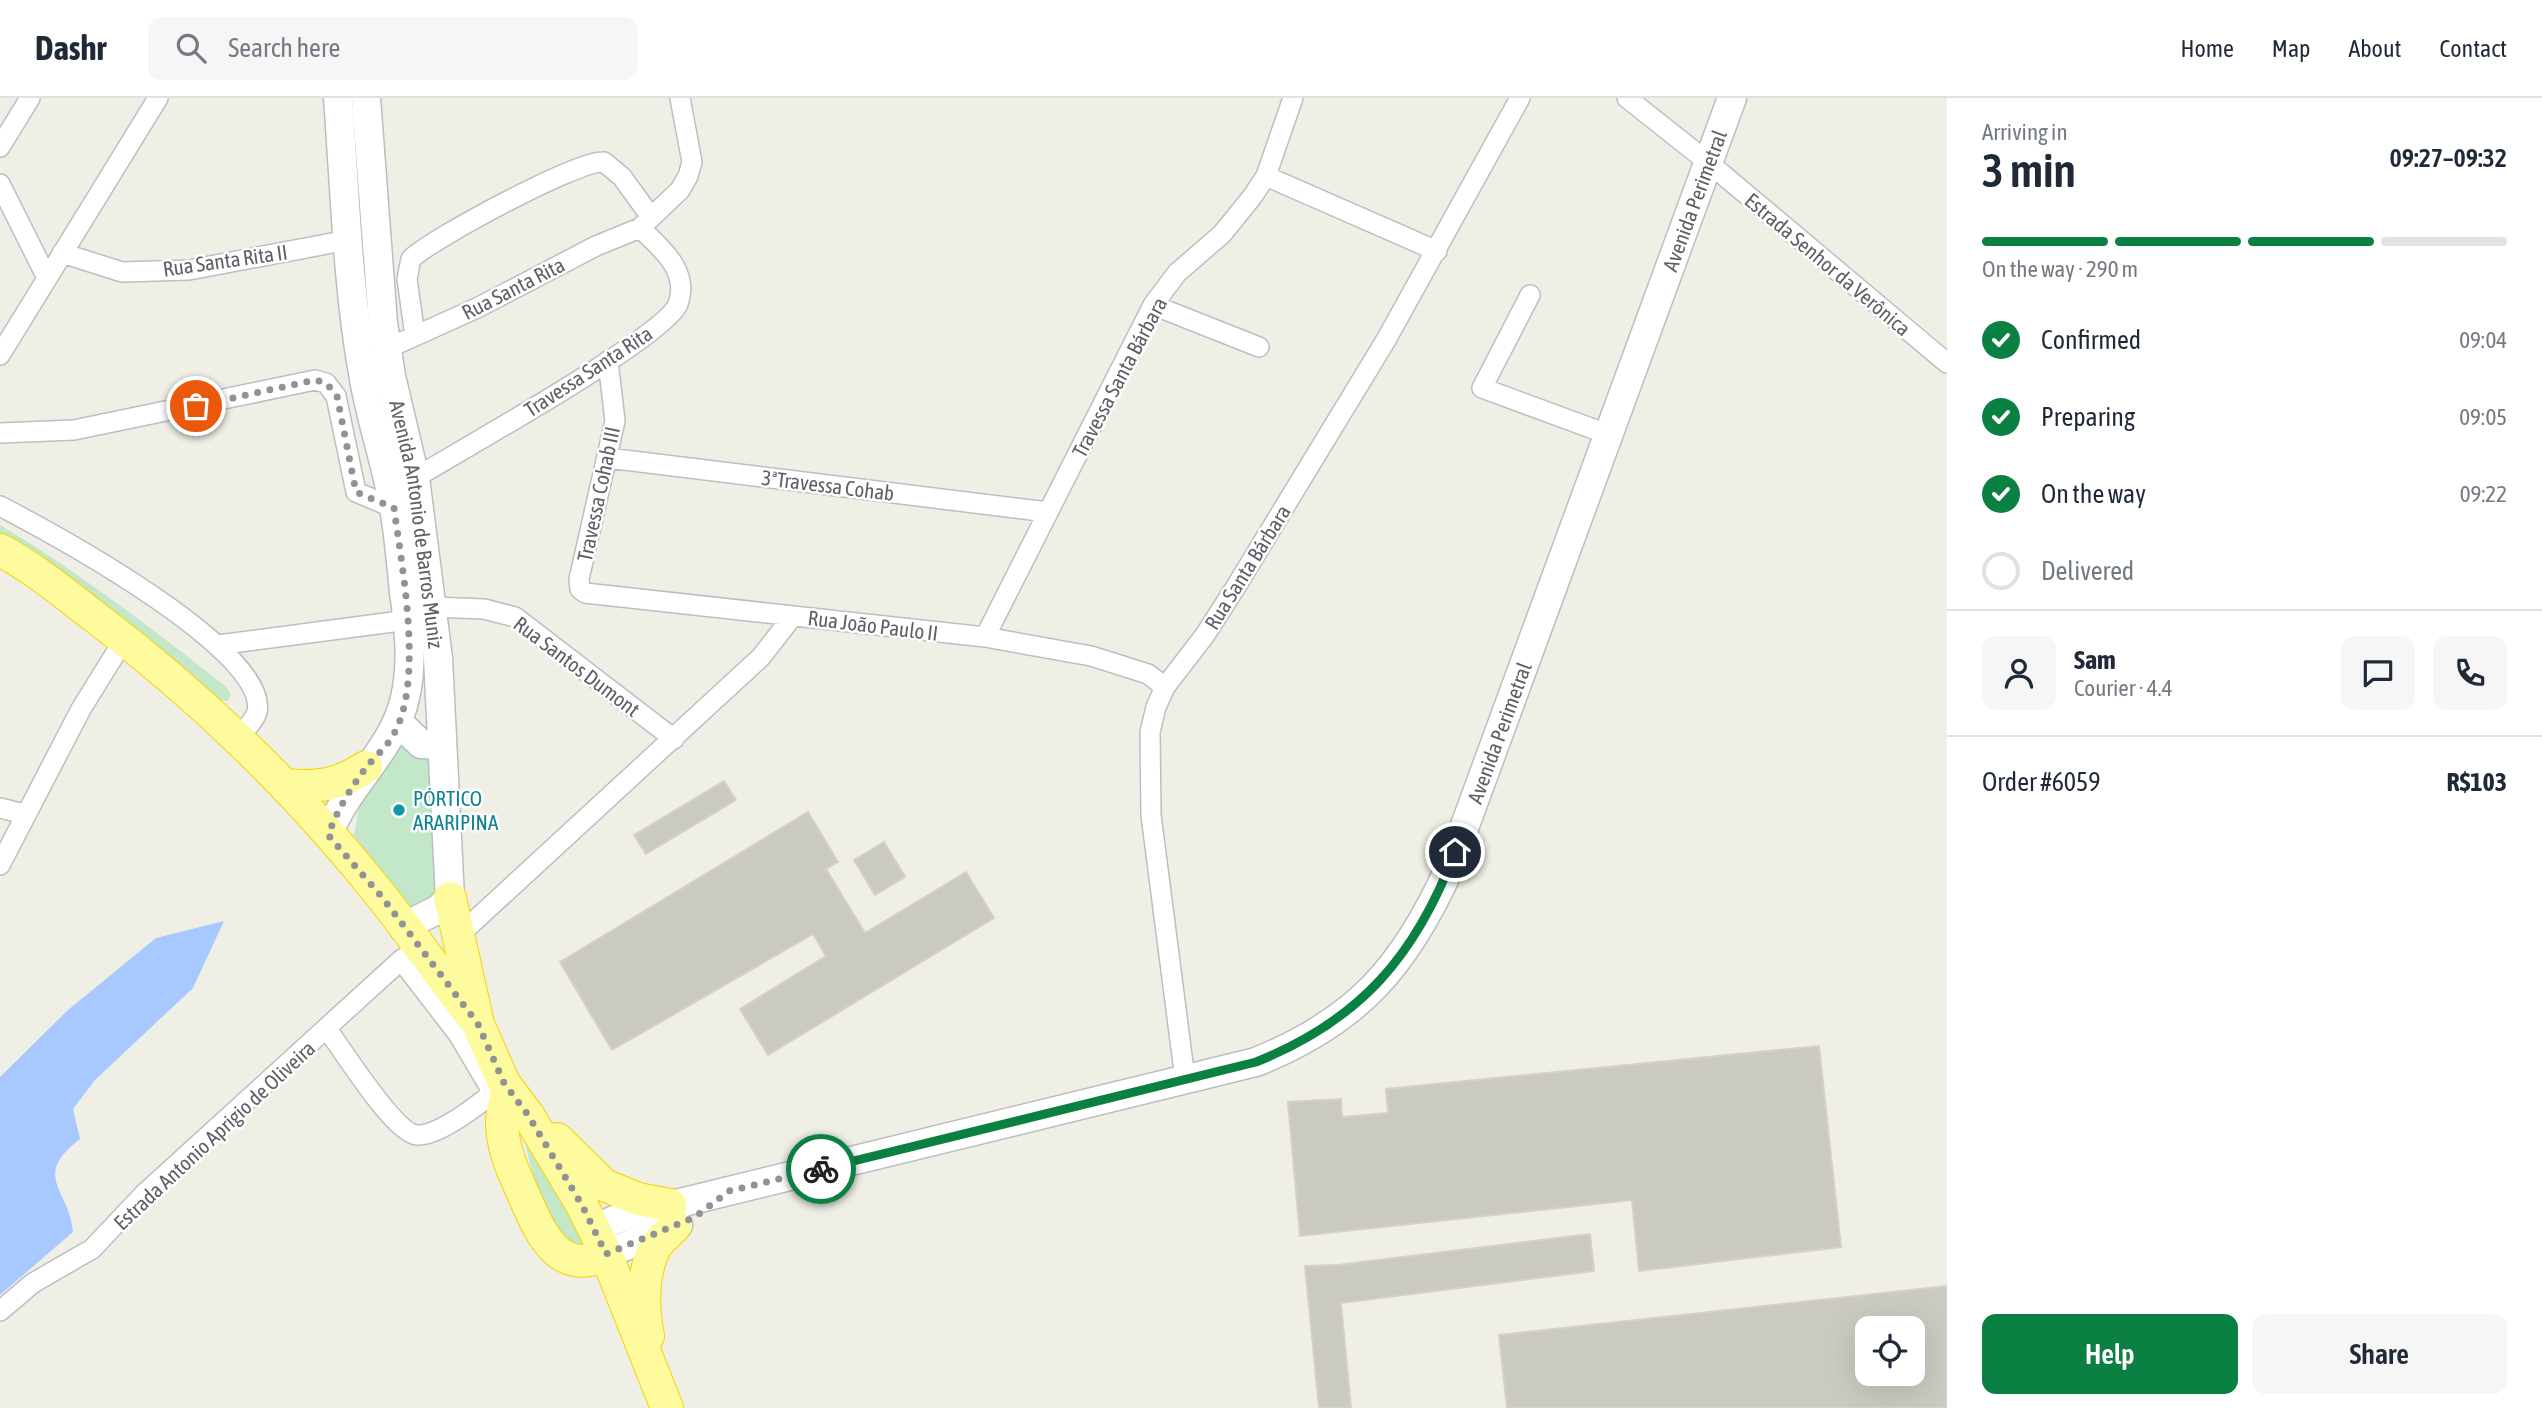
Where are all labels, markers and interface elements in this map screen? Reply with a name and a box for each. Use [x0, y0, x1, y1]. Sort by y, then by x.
search box [148, 17, 638, 80]
text: Dashr [35, 29, 106, 67]
icon: search [172, 29, 210, 67]
text: Search here [228, 33, 340, 63]
text: Home [2180, 35, 2234, 62]
text: Map [2272, 35, 2310, 62]
text: About [2348, 35, 2401, 62]
text: Contact [2439, 35, 2507, 62]
text: Arriving in [1982, 119, 2068, 145]
street label: Avenida Perimetral [1658, 126, 1731, 274]
text: 09:27–09:32 [2390, 143, 2507, 173]
text: 3 min [1982, 144, 2076, 197]
street label: Estrada Senhor da Verônica [1740, 188, 1916, 340]
street label: Rua Santa Rita II [161, 239, 289, 281]
street label: Rua Santa Rita [458, 252, 568, 324]
text: On the way · 290 m [1982, 256, 2138, 282]
street label: Travessa Santa Bárbara [1067, 293, 1171, 461]
street label: Travessa Santa Rita [520, 321, 656, 421]
icon: check [1982, 321, 2020, 359]
text: Confirmed [2041, 325, 2141, 355]
text: 09:04 [2459, 327, 2507, 353]
pin [166, 376, 226, 436]
icon: bag [177, 387, 215, 425]
street label: Avenida Antonio de Barros Muniz [385, 398, 449, 650]
icon: check [1982, 398, 2020, 436]
text: Preparing [2041, 402, 2135, 432]
text: 09:05 [2459, 404, 2507, 430]
street label: Travessa Cohab III [572, 424, 624, 564]
street label: 3ªTravessa Cohab [760, 465, 896, 505]
icon: check [1982, 475, 2020, 513]
text: On the way [2041, 479, 2146, 509]
text: 09:22 [2460, 481, 2507, 507]
street label: Rua Santa Bárbara [1199, 500, 1295, 634]
text: Delivered [2041, 556, 2134, 586]
street label: Rua João Paulo II [807, 605, 939, 645]
street label: Rua Santos Dumont [509, 611, 645, 721]
button: person [1982, 636, 2056, 710]
button: chat [2341, 636, 2415, 710]
button: phone [2433, 636, 2507, 710]
text: Sam [2074, 645, 2116, 675]
street label: Avenida Perimetral [1462, 658, 1536, 807]
text: Courier · 4.4 [2074, 675, 2173, 701]
text: Order #6059 [1982, 767, 2101, 797]
text: R$103 [2446, 767, 2507, 797]
place label: PÓRTICO ARARIPINA [413, 786, 499, 834]
marker: PÓRTICO ARARIPINA [391, 802, 407, 818]
pin [1425, 822, 1485, 882]
icon: home [1436, 833, 1474, 871]
street label: Estrada Antonio Aprigio de Oliveira [109, 1036, 319, 1234]
courier [786, 1134, 856, 1204]
icon: bike [802, 1150, 840, 1188]
button: Help [1982, 1314, 2238, 1394]
button: Share [2252, 1314, 2507, 1394]
map controls [1855, 1316, 1925, 1386]
button: locate [1855, 1316, 1925, 1386]

